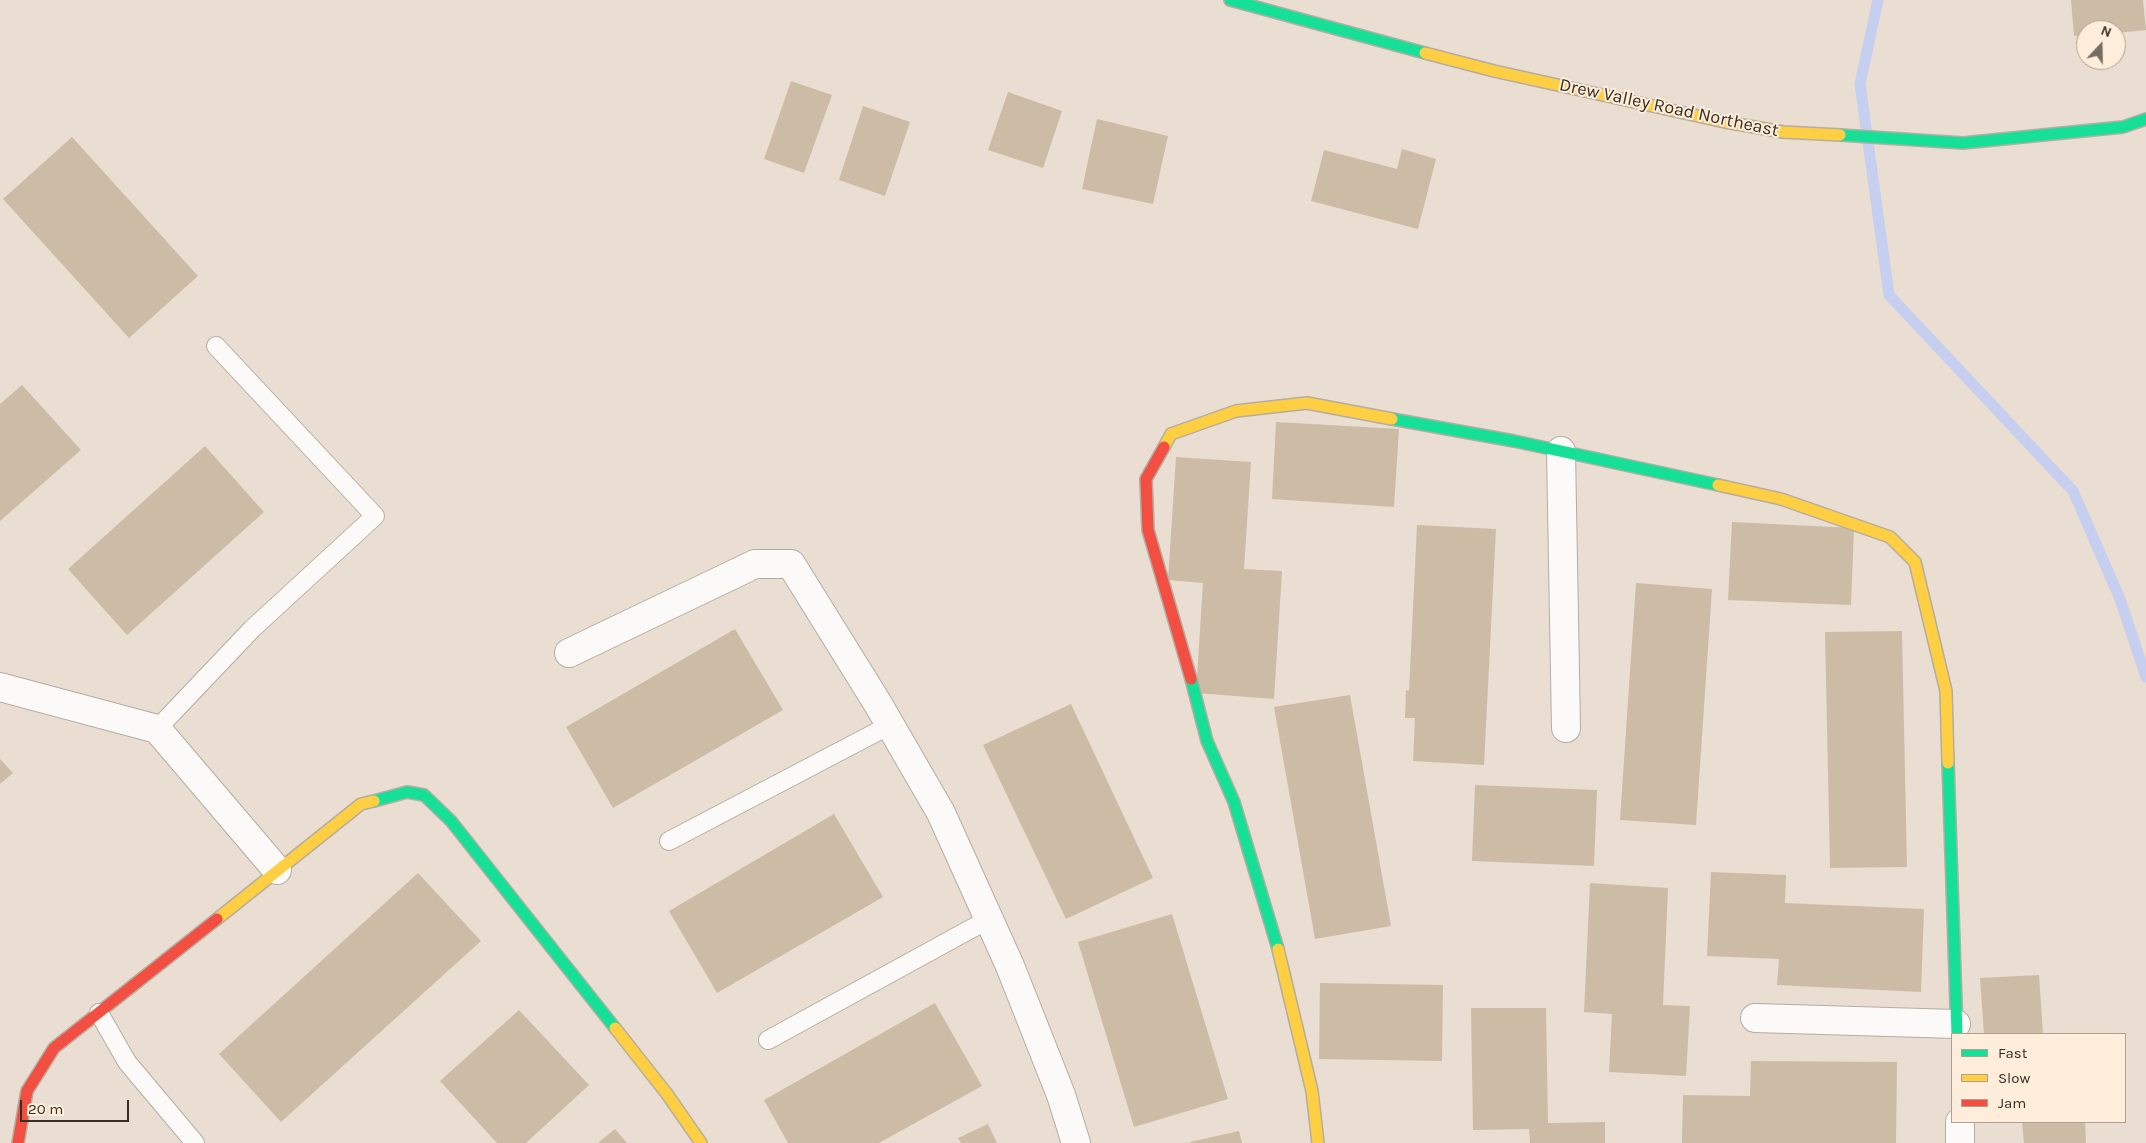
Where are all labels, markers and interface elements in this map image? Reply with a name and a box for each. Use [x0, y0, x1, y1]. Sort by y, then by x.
north arrow [2076, 20, 2126, 70]
text: N [2098, 22, 2114, 41]
street label: Drew Valley Road Northeast [1557, 74, 1781, 142]
legend [1951, 1033, 2126, 1123]
text: Fast [1998, 1044, 2027, 1062]
text: Slow [1998, 1069, 2030, 1087]
scale bar [22, 1090, 131, 1122]
text: Jam [1998, 1094, 2026, 1112]
text: 20 m [28, 1100, 63, 1118]

